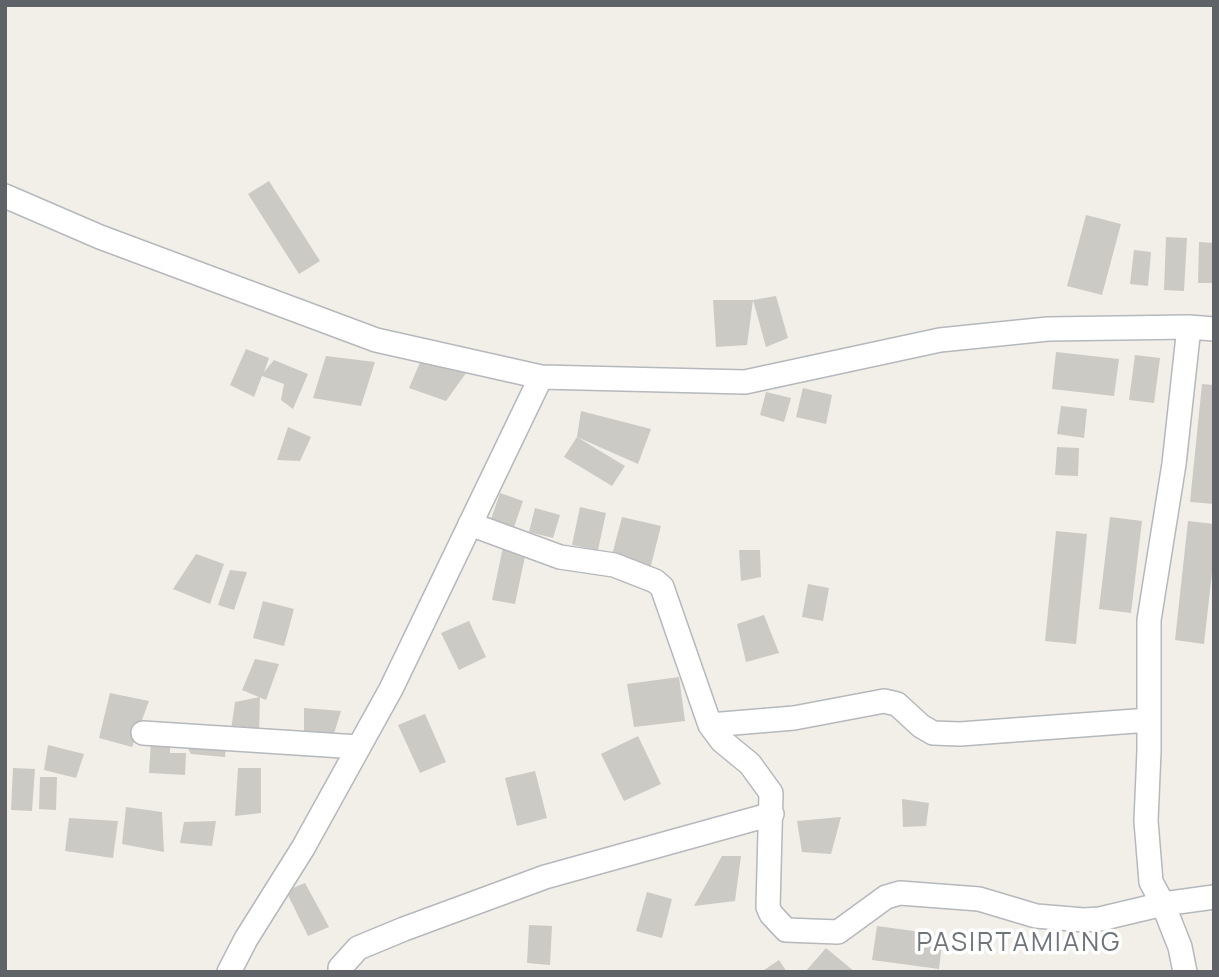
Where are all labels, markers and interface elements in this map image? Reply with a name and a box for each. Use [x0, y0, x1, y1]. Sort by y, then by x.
district label: PASIRTAMIANG [918, 928, 1120, 960]

